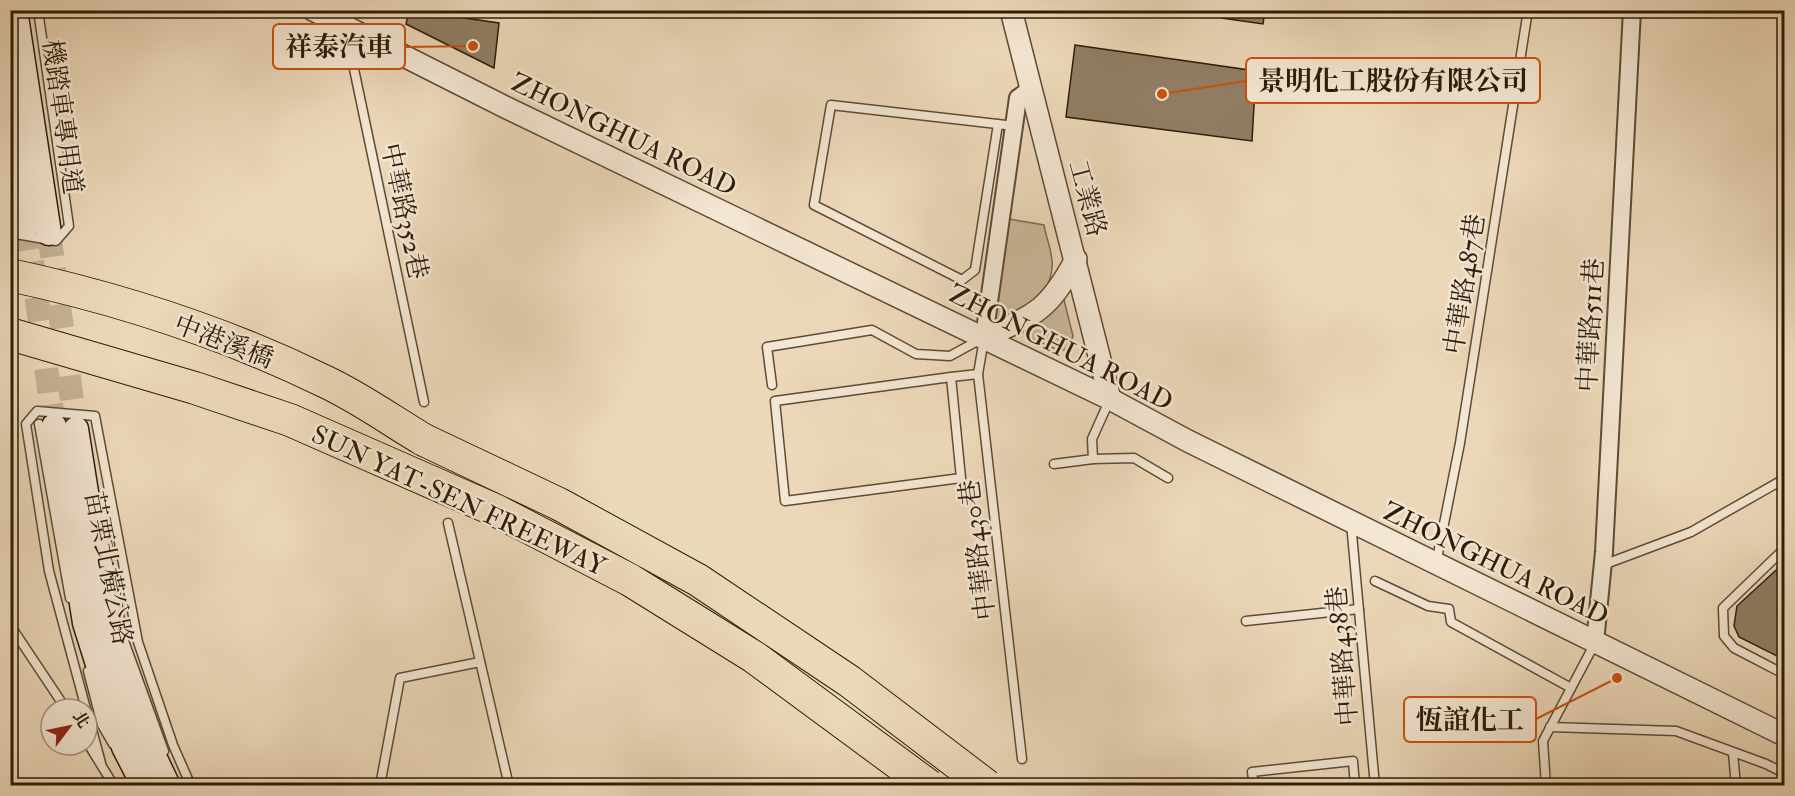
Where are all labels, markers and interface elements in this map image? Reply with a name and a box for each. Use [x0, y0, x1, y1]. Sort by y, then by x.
callout: 祥泰汽車 [273, 24, 405, 69]
text: 祥泰汽車 [285, 31, 393, 64]
street label: 機踏車專用道 [35, 38, 89, 197]
callout: 景明化工股份有限公司 [1246, 58, 1540, 103]
text: 景明化工股份有限公司 [1258, 65, 1528, 98]
street label: ZHONGHUA ROAD [505, 66, 742, 203]
street label: 中華路352巷 [374, 140, 434, 282]
street label: 工業路 [1061, 156, 1113, 240]
street label: 中華路487巷 [1438, 211, 1492, 357]
street label: 中華路511巷 [1572, 257, 1610, 393]
street label: ZHONGHUA ROAD [943, 278, 1178, 418]
street label: 中港溪橋 [169, 308, 278, 376]
street label: SUN YAT-SEN FREEWAY [306, 419, 612, 584]
street label: 中華路430巷 [954, 478, 1002, 622]
street label: 苗栗北橫公路 [77, 489, 139, 648]
street label: ZHONGHUA ROAD [1377, 495, 1614, 632]
street label: 中華路438巷 [1321, 585, 1365, 727]
north arrow [39, 697, 99, 757]
callout: 恆誼化工 [1404, 697, 1536, 742]
text: 恆誼化工 [1416, 704, 1524, 737]
text: 北 [68, 707, 94, 732]

